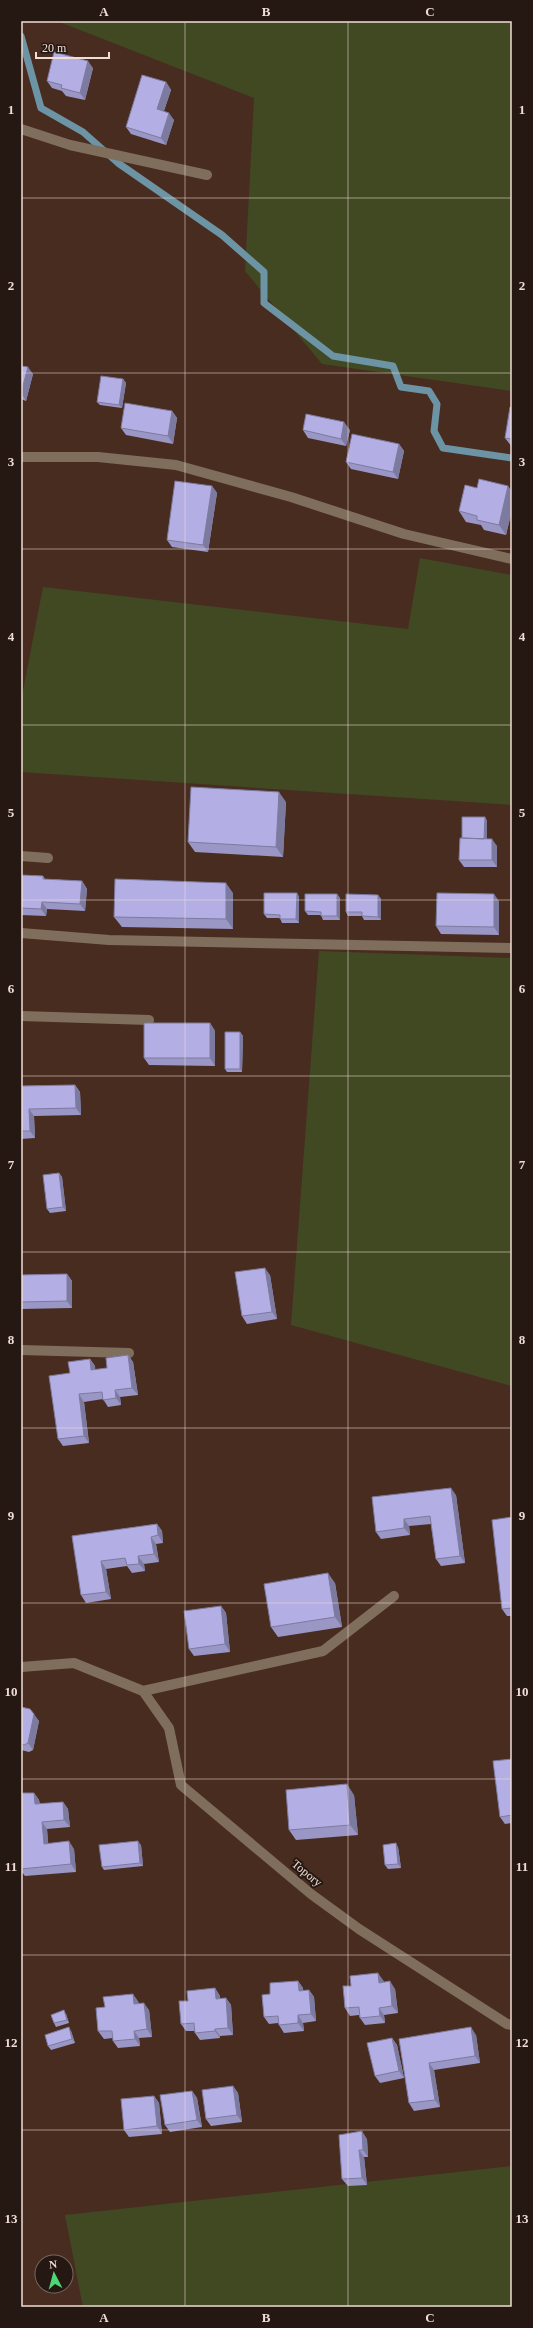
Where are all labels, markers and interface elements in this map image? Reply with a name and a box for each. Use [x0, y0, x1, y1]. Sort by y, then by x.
text: A [99, 4, 109, 19]
text: B [262, 4, 271, 19]
text: C [425, 4, 435, 19]
scale bar [36, 34, 109, 60]
text: 20 m [42, 41, 67, 55]
text: 1 [8, 102, 14, 117]
text: 1 [519, 102, 525, 117]
text: 2 [8, 278, 14, 293]
text: 2 [519, 278, 525, 293]
text: 3 [8, 454, 15, 469]
text: 3 [519, 454, 526, 469]
text: 4 [8, 629, 15, 644]
text: 4 [519, 629, 526, 644]
text: 5 [8, 805, 15, 820]
text: 5 [519, 805, 526, 820]
text: 6 [8, 981, 15, 996]
text: 6 [519, 981, 526, 996]
text: 7 [8, 1157, 15, 1172]
text: 7 [519, 1157, 526, 1172]
text: 8 [8, 1332, 15, 1347]
text: 8 [519, 1332, 526, 1347]
text: 9 [8, 1508, 15, 1523]
text: 9 [519, 1508, 526, 1523]
text: 10 [5, 1684, 18, 1699]
text: 10 [516, 1684, 529, 1699]
street label: Topory [289, 1857, 325, 1889]
text: 11 [5, 1859, 17, 1874]
text: 11 [516, 1859, 528, 1874]
text: 12 [5, 2035, 18, 2050]
text: 12 [516, 2035, 529, 2050]
text: 13 [5, 2211, 18, 2226]
text: 13 [516, 2211, 529, 2226]
north arrow [34, 2254, 74, 2294]
text: N [48, 2258, 58, 2270]
text: A [99, 2310, 109, 2325]
text: B [262, 2310, 271, 2325]
text: C [425, 2310, 435, 2325]

